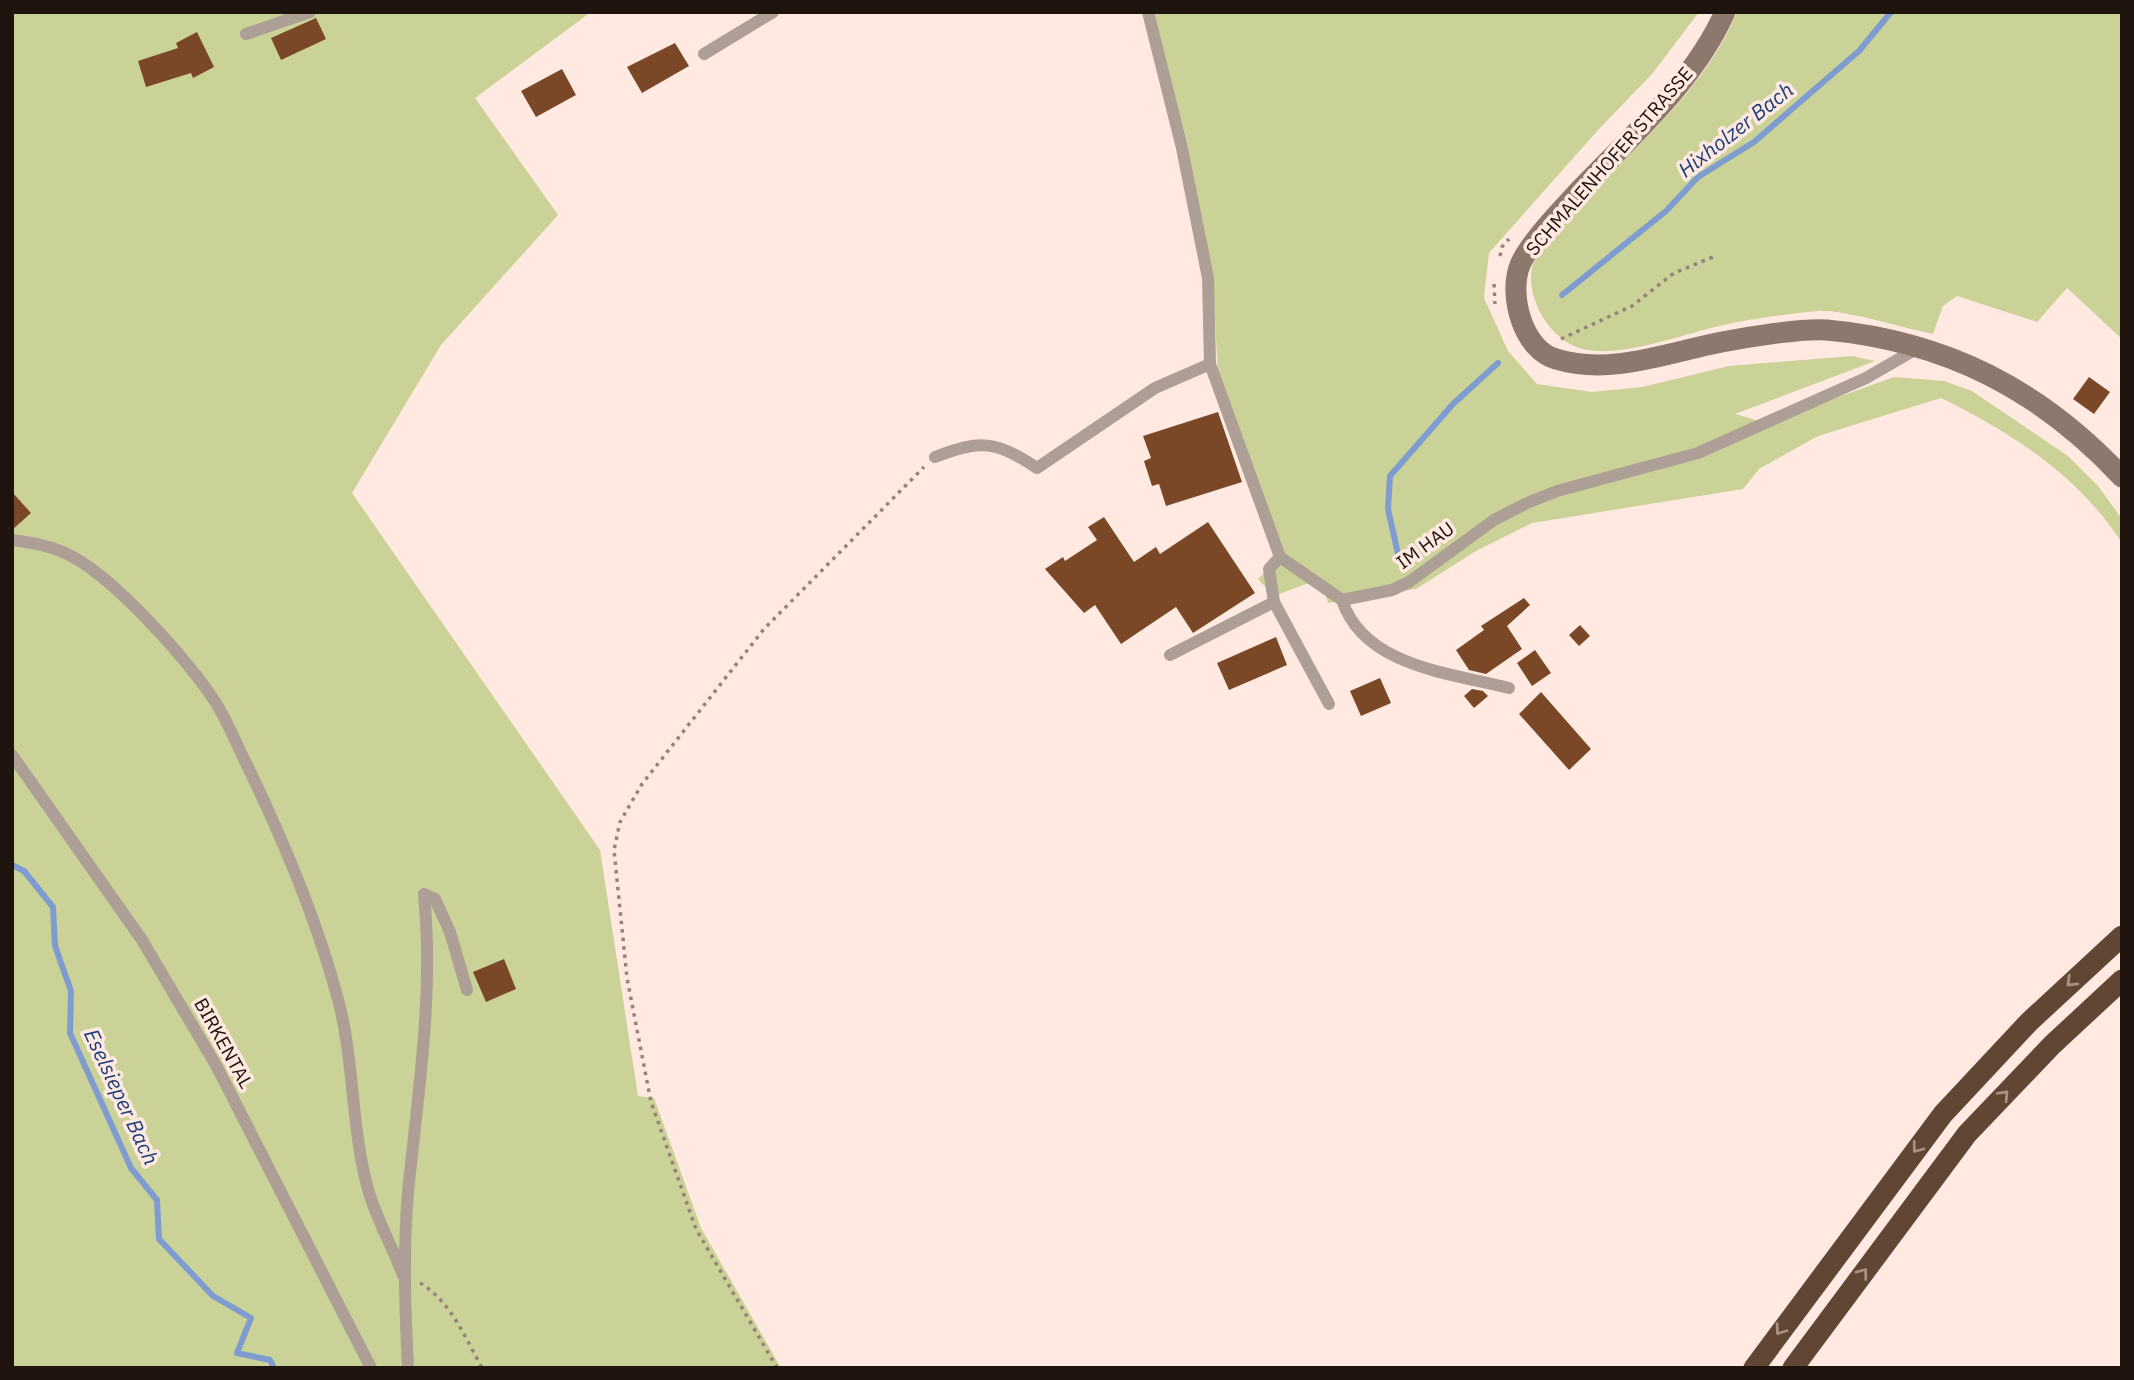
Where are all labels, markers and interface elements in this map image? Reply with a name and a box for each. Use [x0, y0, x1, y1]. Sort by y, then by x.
street label: SCHMALENHOFER STRASSE [1521, 62, 1697, 260]
water label: Hixholzer Bach [1672, 75, 1799, 183]
street label: IM HAU [1391, 516, 1459, 574]
one-way arrow [2066, 973, 2079, 986]
street label: BIRKENTAL [189, 993, 259, 1093]
water label: Eselsieper Bach [78, 1024, 166, 1169]
one-way arrow [1995, 1090, 2008, 1103]
one-way arrow [1913, 1141, 1925, 1153]
one-way arrow [1854, 1269, 1867, 1281]
one-way arrow [1776, 1322, 1789, 1335]

